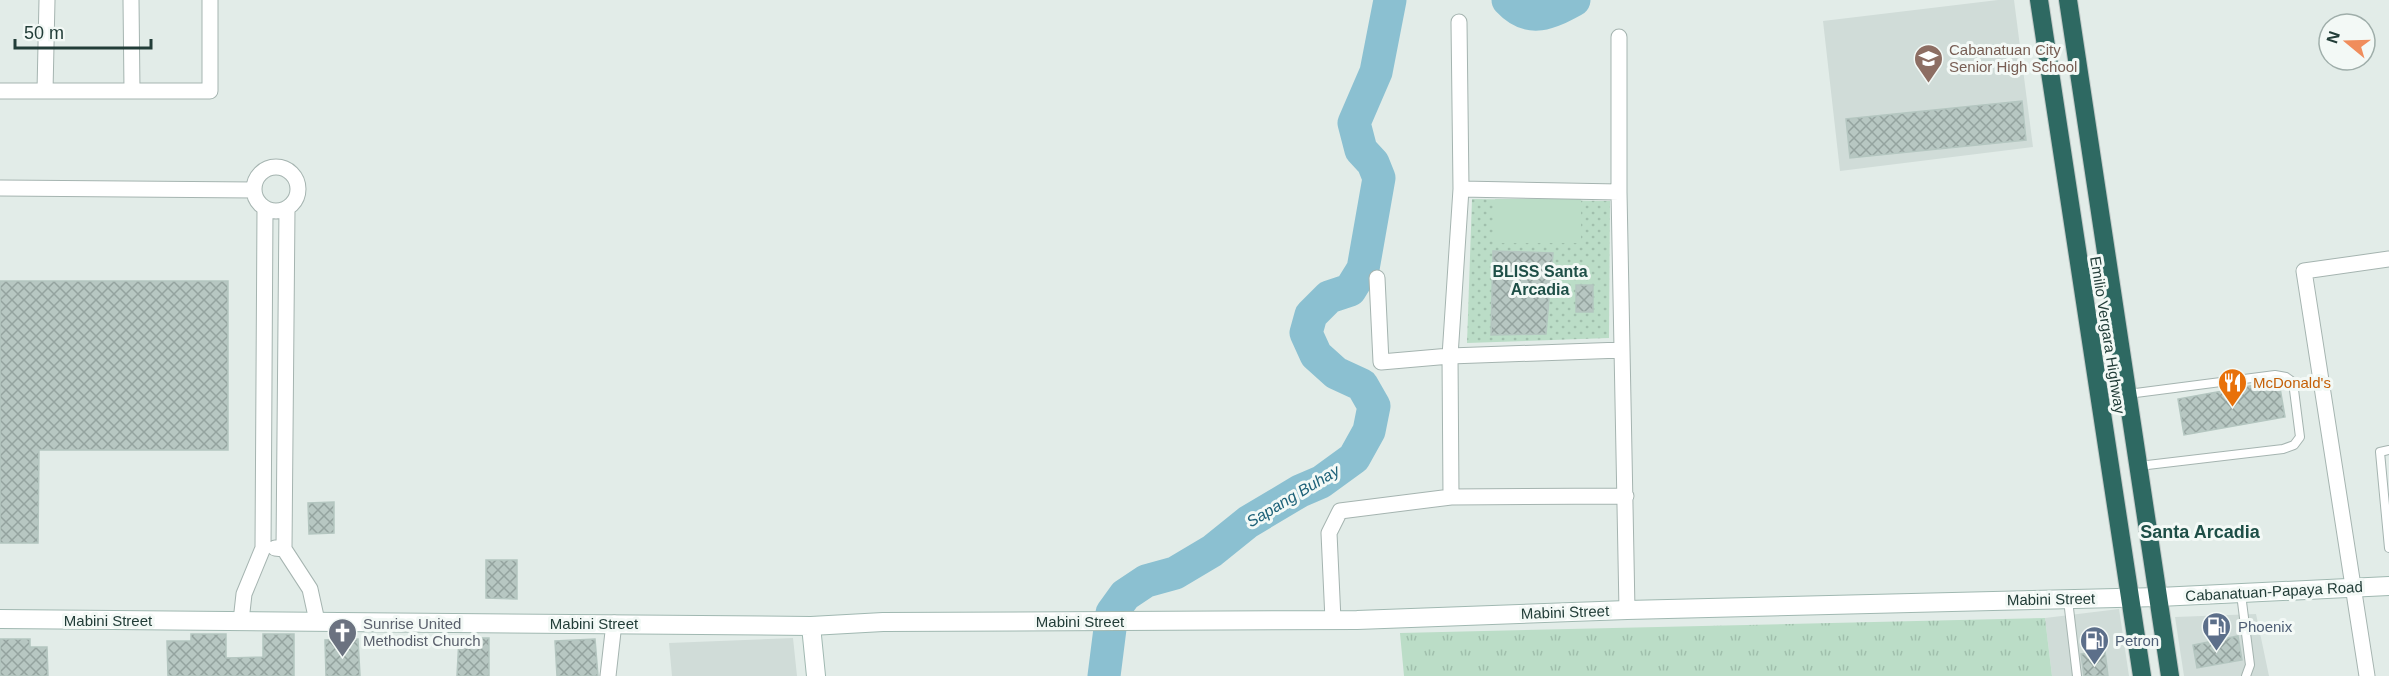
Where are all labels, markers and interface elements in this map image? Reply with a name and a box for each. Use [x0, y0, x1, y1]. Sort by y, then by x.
scale bar [15, 12, 152, 50]
north arrow [2317, 12, 2377, 72]
text: 50 m [24, 23, 64, 43]
text: N [2323, 29, 2343, 46]
place label: Cabanatuan City Senior High School [1949, 41, 2077, 75]
school or university icon: Cabanatuan City Senior High School [1912, 42, 1944, 84]
street label: Emilio Vergara Highway [2087, 255, 2129, 415]
district label: BLISS Santa Arcadia [1492, 263, 1588, 298]
restaurant icon: McDonald's [2216, 366, 2248, 408]
place label: McDonald's [2253, 374, 2331, 391]
water label: Sapang Buhay [1244, 461, 1343, 530]
district label: Santa Arcadia [2140, 522, 2261, 542]
street label: Cabanatuan-Papaya Road [2185, 578, 2363, 604]
street label: Mabini Street [2007, 590, 2096, 608]
street label: Mabini Street [1521, 602, 1610, 622]
fuel station icon: Phoenix [2201, 610, 2233, 652]
street label: Mabini Street [64, 612, 153, 629]
street label: Mabini Street [1036, 613, 1125, 630]
place label: Sunrise United Methodist Church [363, 615, 481, 649]
street label: Mabini Street [550, 615, 639, 632]
church icon: Sunrise United Methodist Church [326, 616, 358, 658]
place label: Phoenix [2238, 618, 2293, 635]
fuel station icon: Petron [2078, 624, 2110, 666]
place label: Petron [2115, 632, 2159, 649]

